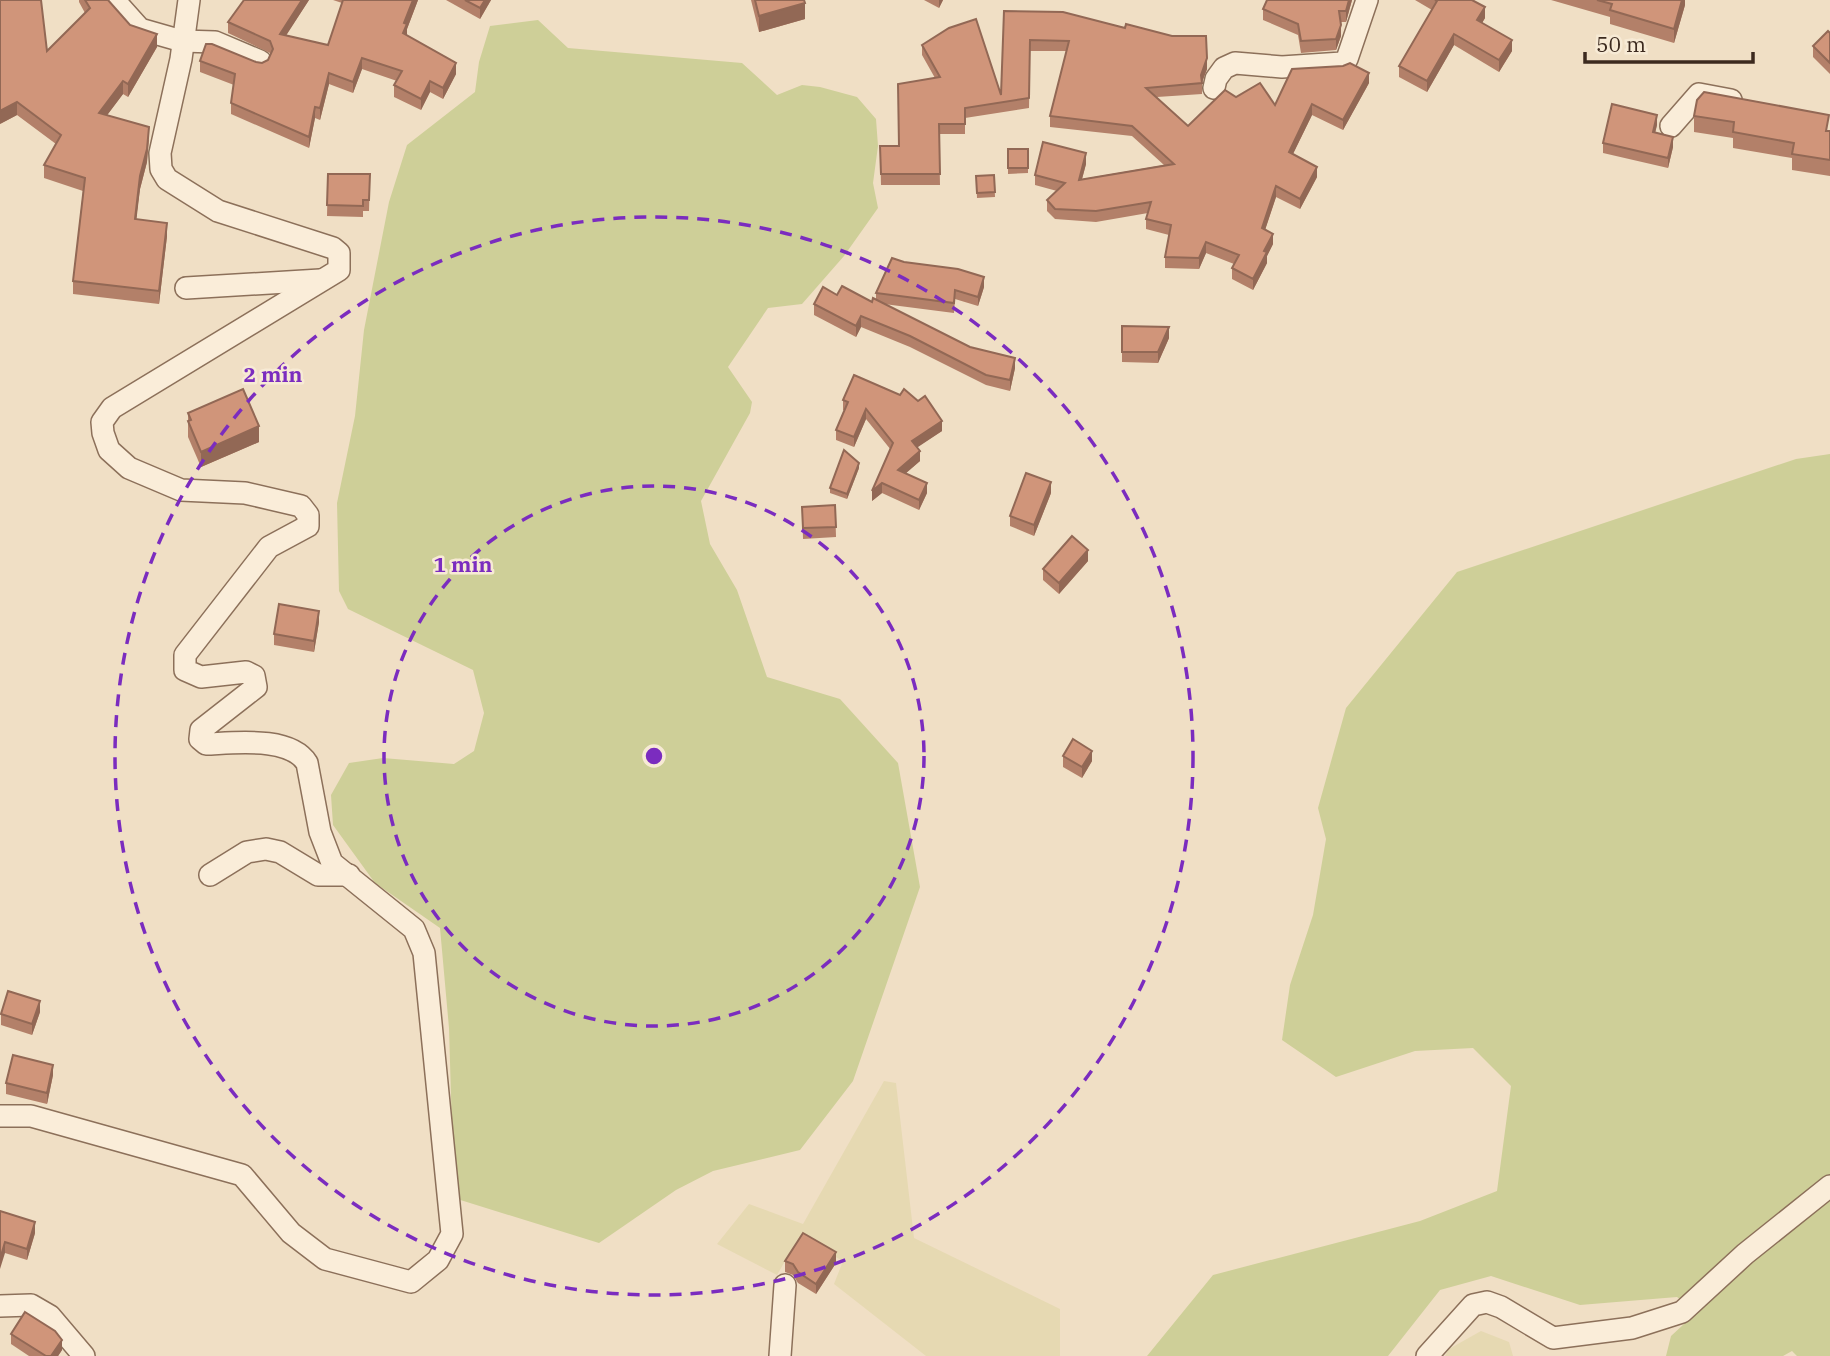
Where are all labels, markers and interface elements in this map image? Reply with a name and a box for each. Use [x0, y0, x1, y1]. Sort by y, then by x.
scale bar [1585, 21, 1753, 65]
text: 50 m [1596, 30, 1646, 58]
text: 2 min [244, 360, 302, 388]
text: 1 min [434, 550, 492, 578]
centre of rings [642, 744, 666, 768]

